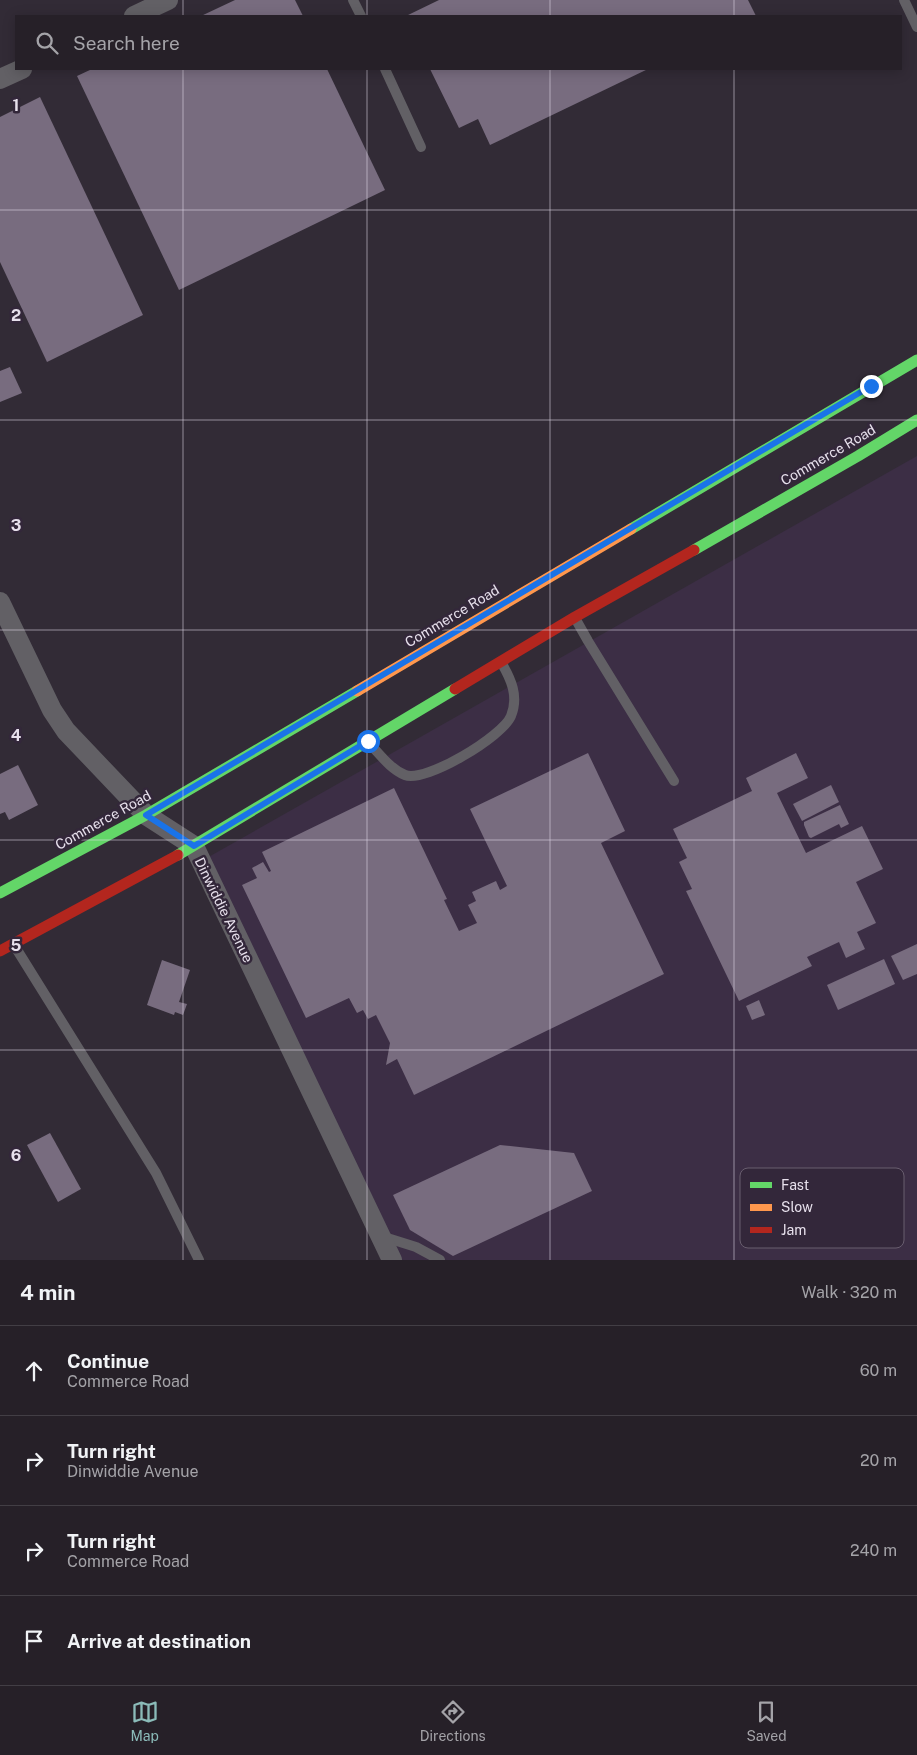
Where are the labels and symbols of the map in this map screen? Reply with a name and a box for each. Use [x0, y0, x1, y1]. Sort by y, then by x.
text: 1 [13, 96, 19, 115]
text: 2 [11, 306, 21, 325]
route end [860, 375, 883, 398]
street label: Commerce Road [778, 421, 878, 489]
text: 3 [11, 516, 21, 535]
street label: Commerce Road [402, 582, 502, 650]
text: 4 [11, 726, 22, 745]
route start [357, 730, 380, 753]
street label: Commerce Road [52, 787, 154, 853]
street label: Dinwiddie Avenue [192, 855, 256, 965]
text: 5 [11, 936, 22, 955]
text: 6 [11, 1146, 21, 1165]
legend [740, 1168, 904, 1248]
text: Fast [781, 1177, 809, 1193]
text: Slow [781, 1199, 813, 1215]
text: Jam [781, 1222, 806, 1238]

